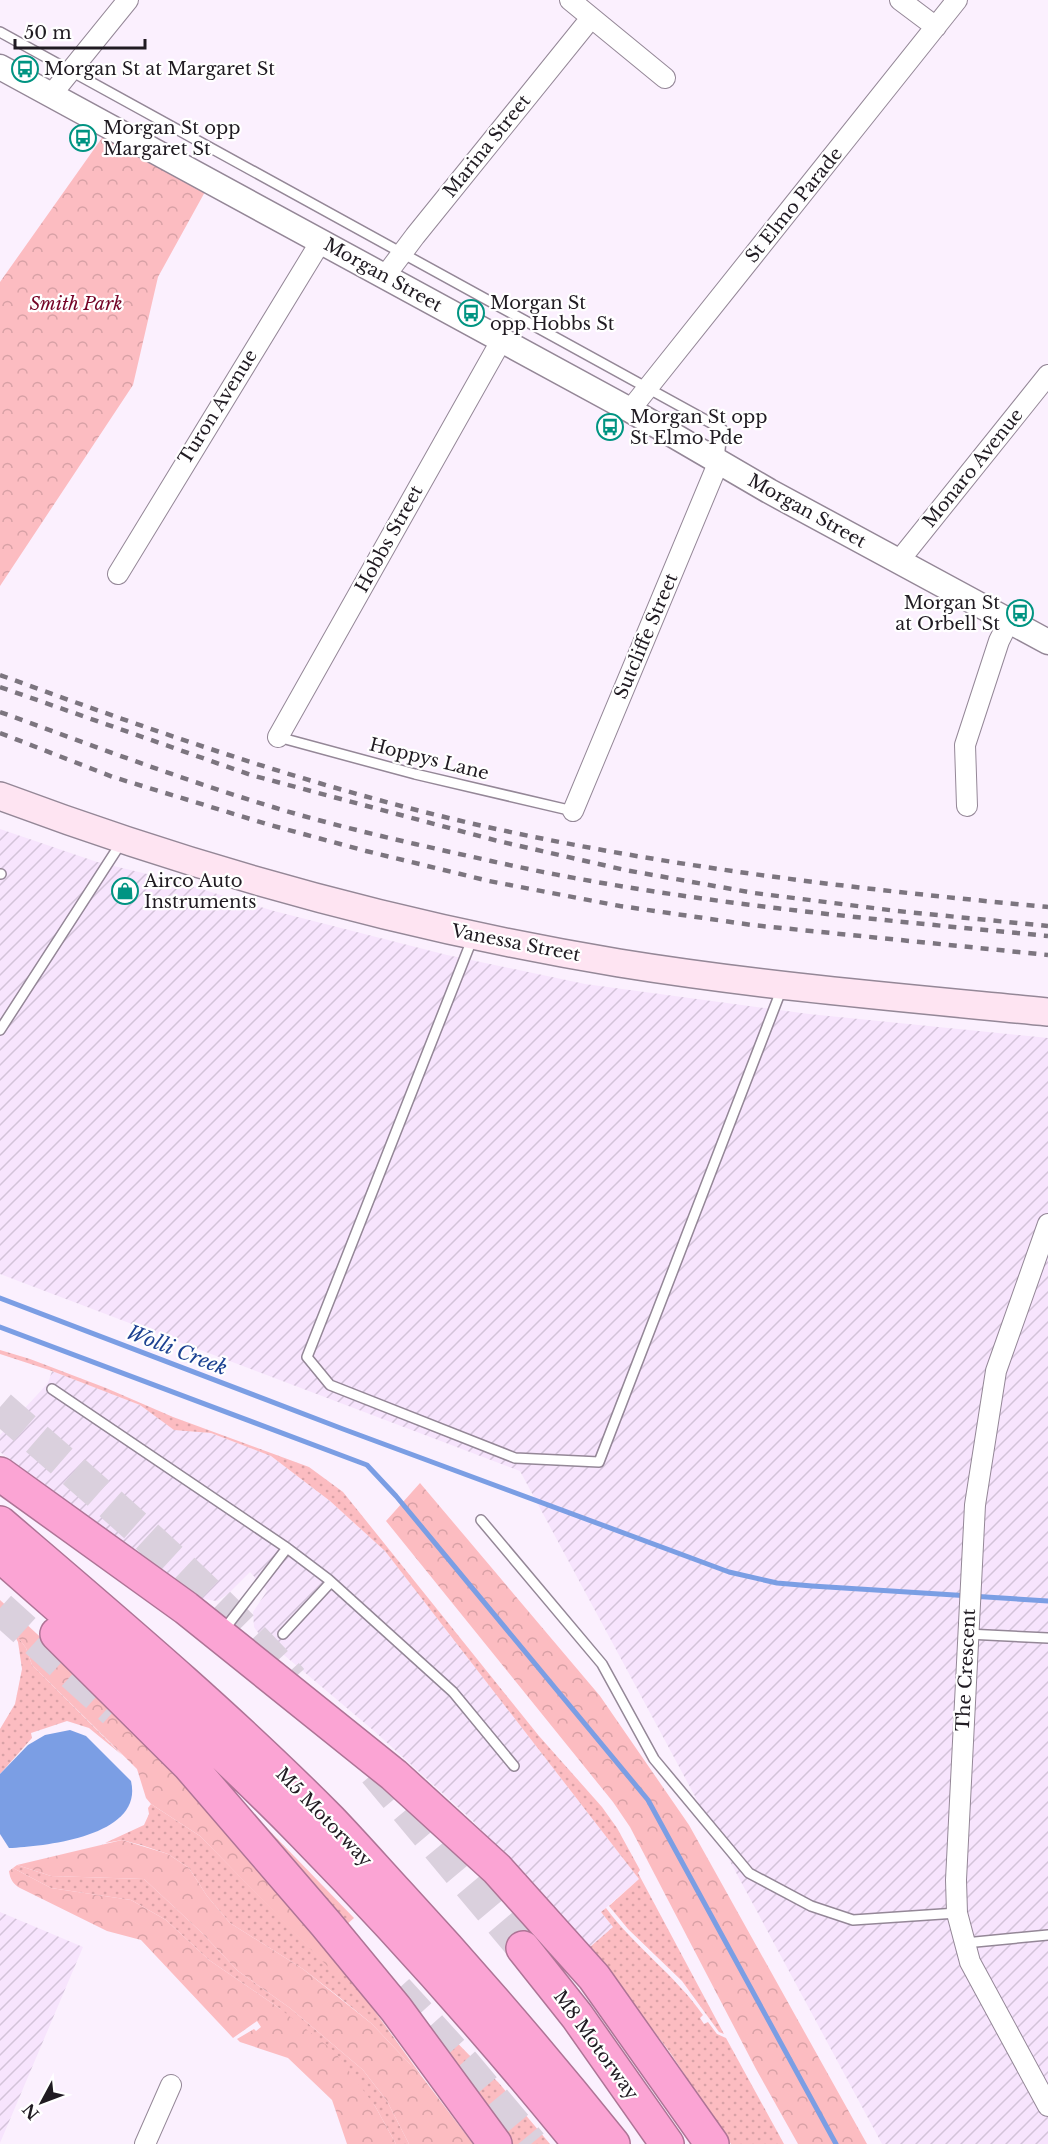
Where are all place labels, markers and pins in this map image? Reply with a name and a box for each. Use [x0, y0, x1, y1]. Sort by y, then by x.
bus stop icon: Morgan St at Margaret St [10, 54, 40, 84]
place label: Morgan St at Margaret St [44, 58, 275, 80]
place label: Morgan St opp Margaret St [103, 117, 241, 160]
bus stop icon: Morgan St opp Margaret St [68, 123, 98, 153]
place label: Morgan St opp Hobbs St [490, 292, 615, 335]
bus stop icon: Morgan St opp Hobbs St [456, 298, 486, 328]
place label: Morgan St opp St Elmo Pde [630, 406, 768, 449]
bus stop icon: Morgan St opp St Elmo Pde [595, 412, 625, 442]
place label: Morgan St at Orbell St [895, 592, 1000, 635]
bus stop icon: Morgan St at Orbell St [1005, 598, 1035, 628]
place label: Airco Auto Instruments [143, 870, 257, 913]
shop icon: Airco Auto Instruments [110, 876, 140, 906]

